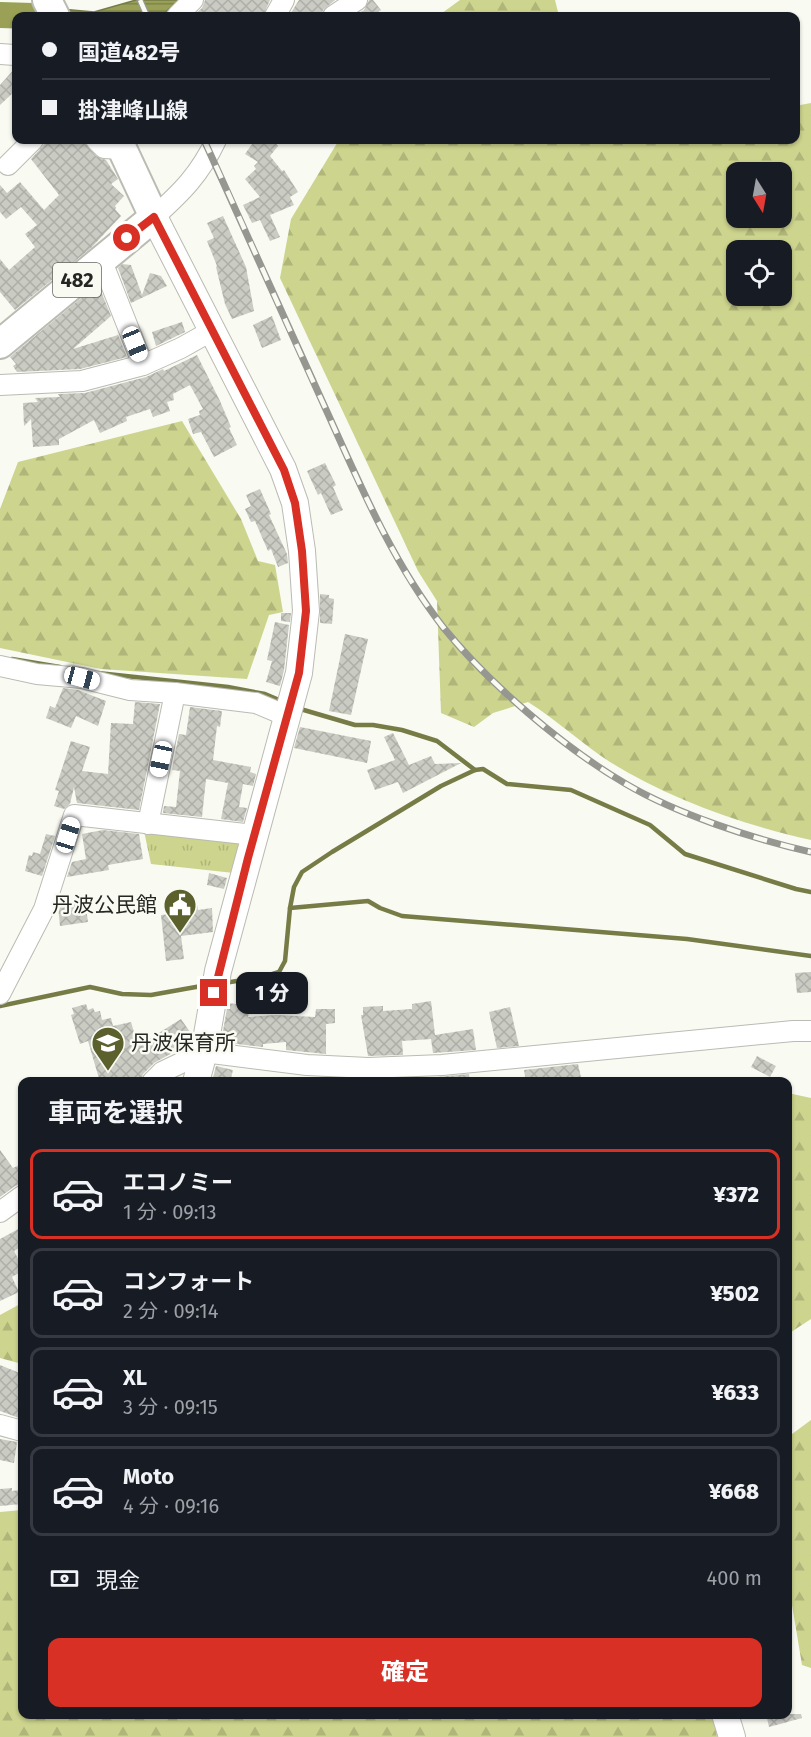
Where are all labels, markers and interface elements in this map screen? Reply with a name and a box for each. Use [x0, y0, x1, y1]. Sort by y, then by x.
text: 国道482号 [78, 39, 180, 66]
text: 掛津峰山線 [78, 97, 188, 124]
north arrow [726, 162, 792, 228]
map controls [726, 162, 792, 306]
route start [113, 224, 140, 251]
button: locate [726, 240, 792, 306]
road number: 482 [53, 263, 101, 297]
car [120, 324, 150, 364]
car [62, 665, 102, 691]
car [148, 740, 174, 778]
car [54, 815, 82, 855]
public building icon: 丹波公民館 [162, 887, 198, 934]
place label: 丹波公民館 [52, 892, 157, 918]
callout: 1 分 [235, 972, 307, 1014]
route end [200, 979, 227, 1006]
text: 1 分 [255, 981, 289, 1005]
school or university icon: 丹波保育所 [90, 1025, 126, 1072]
place label: 丹波保育所 [131, 1030, 236, 1056]
text: 車両を選択 [48, 1097, 183, 1129]
icon: car [51, 1167, 105, 1221]
text: エコノミー [123, 1169, 233, 1196]
text: ¥372 [713, 1181, 759, 1208]
text: 1 分 · 09:13 [123, 1200, 216, 1224]
icon: car [51, 1266, 105, 1320]
text: コンフォート [123, 1268, 254, 1295]
text: ¥502 [710, 1280, 759, 1307]
text: 2 分 · 09:14 [123, 1299, 218, 1323]
text: XL [123, 1364, 147, 1391]
icon: car [51, 1365, 105, 1419]
text: ¥633 [711, 1379, 759, 1406]
text: 3 分 · 09:15 [123, 1395, 218, 1419]
text: Moto [123, 1463, 174, 1490]
icon: car [51, 1464, 105, 1518]
text: ¥668 [709, 1478, 759, 1505]
text: 4 分 · 09:16 [123, 1494, 219, 1518]
icon: cash [48, 1562, 81, 1595]
text: 400 m [707, 1566, 762, 1590]
text: 現金 [96, 1567, 140, 1594]
button: 確定 [48, 1638, 762, 1707]

